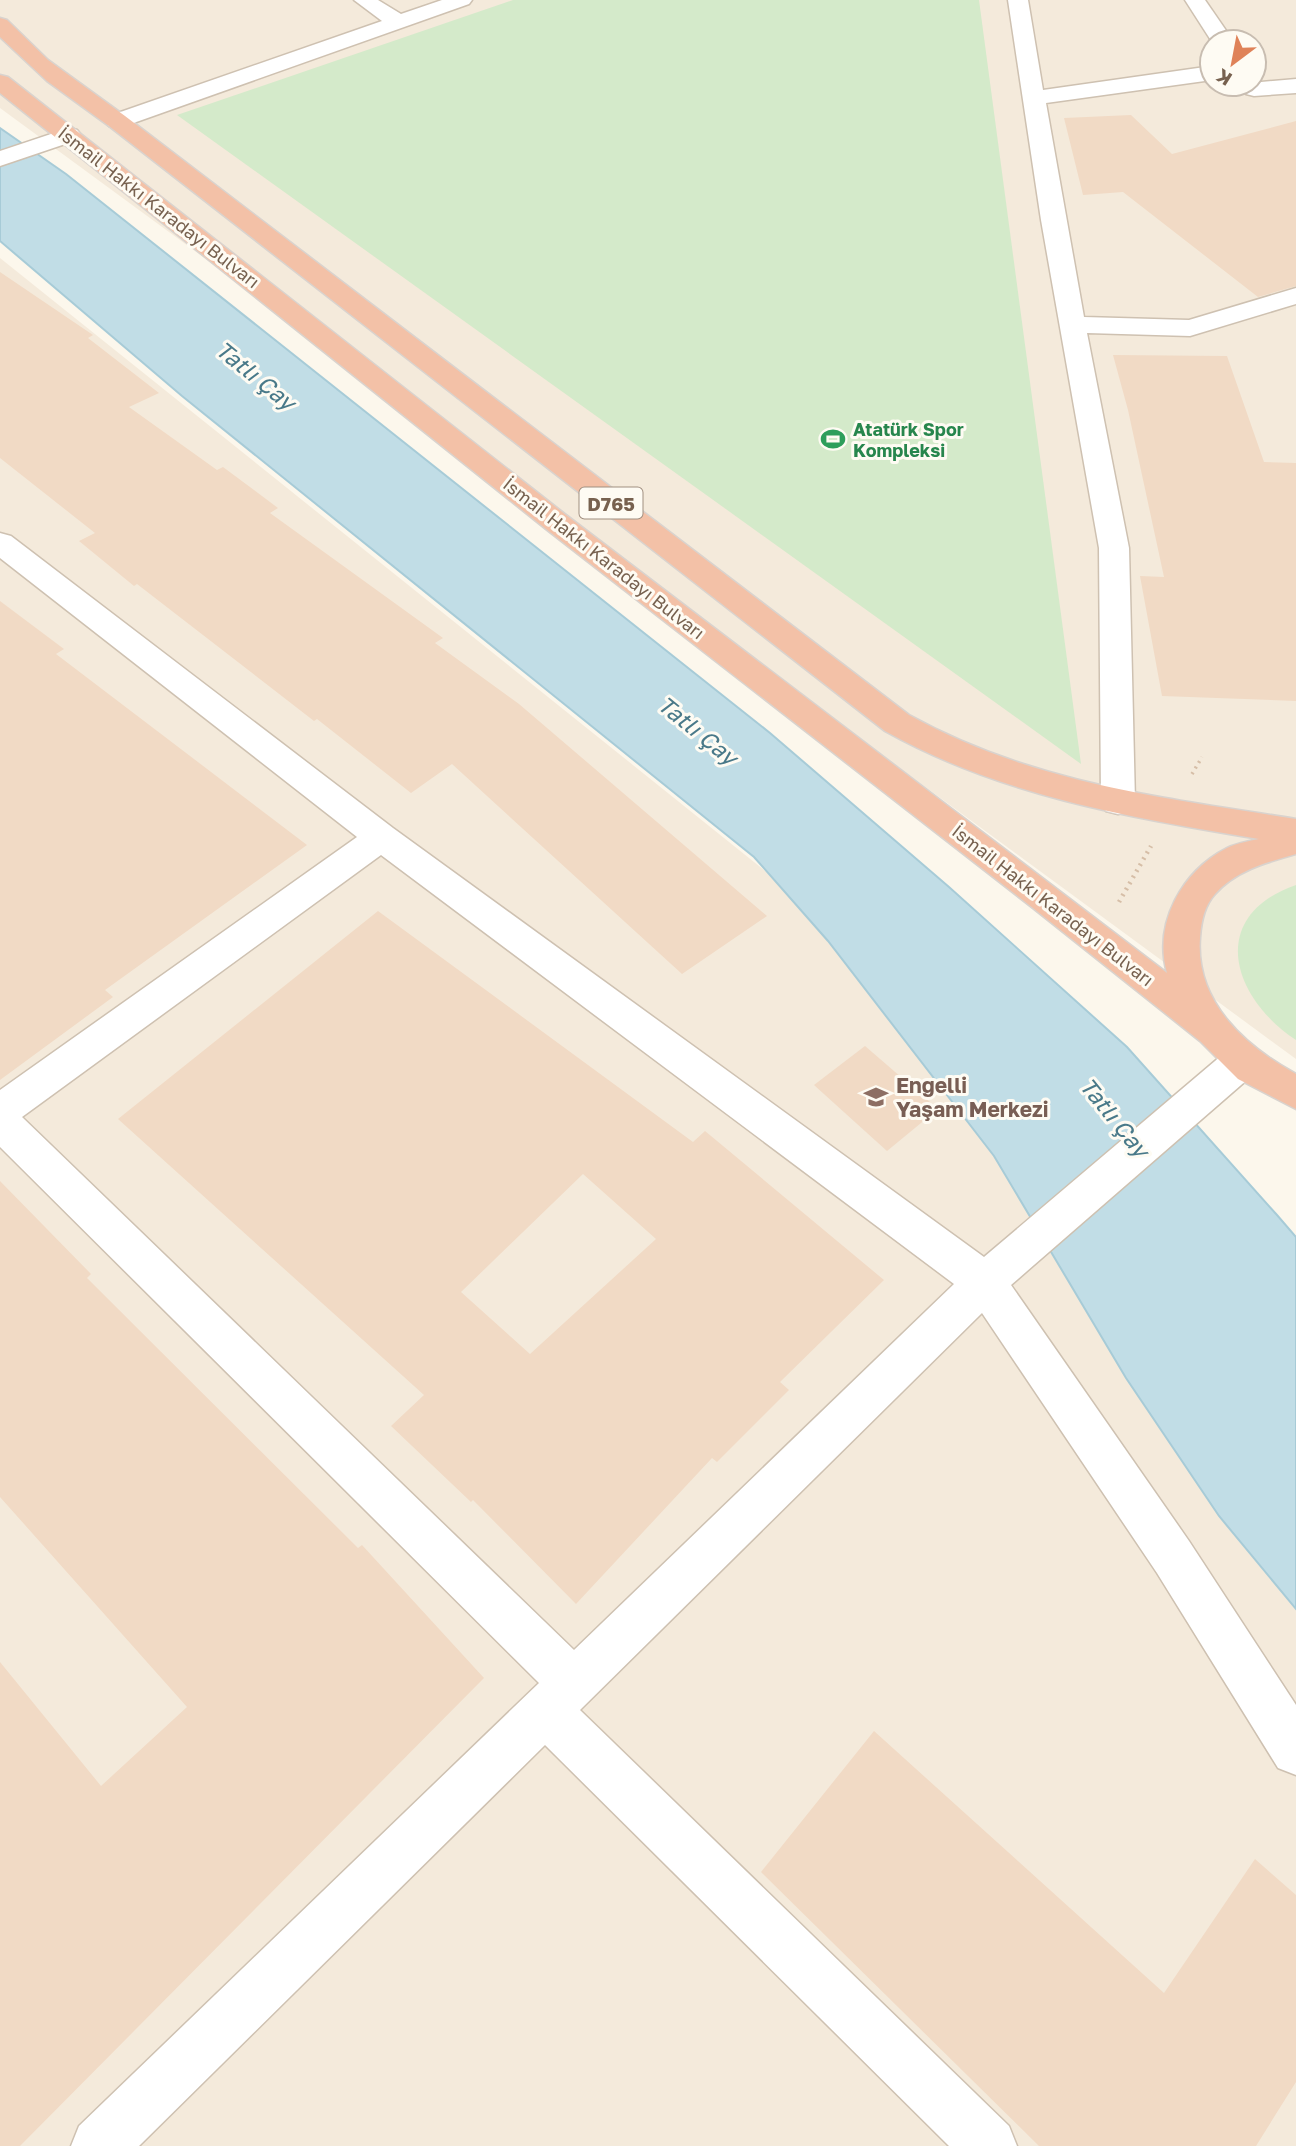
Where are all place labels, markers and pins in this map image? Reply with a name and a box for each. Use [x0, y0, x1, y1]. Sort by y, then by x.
place label: Atatürk Spor Kompleksi [853, 418, 964, 461]
sports icon: Atatürk Spor Kompleksi [819, 425, 847, 453]
place label: Engelli Yaşam Merkezi [896, 1072, 1049, 1122]
school or university icon: Engelli Yaşam Merkezi [862, 1083, 890, 1111]

